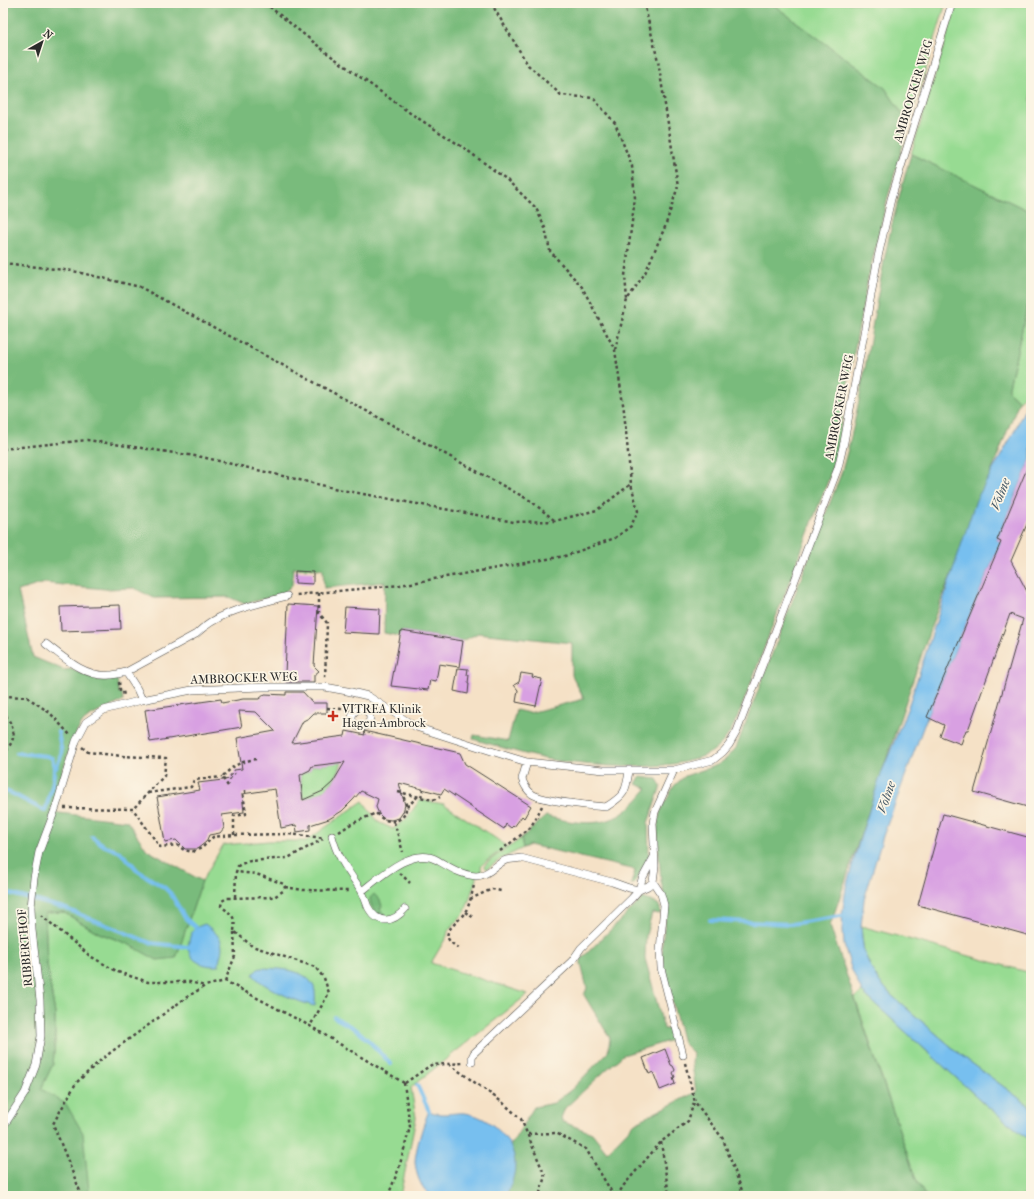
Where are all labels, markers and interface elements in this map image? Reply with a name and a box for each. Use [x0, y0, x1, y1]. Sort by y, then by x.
north arrow [22, 22, 62, 62]
text: N [41, 27, 56, 43]
street label: AMBROCKER WEG [890, 37, 936, 145]
street label: AMBROCKER WEG [822, 352, 856, 462]
water label: Volme [987, 475, 1013, 512]
street label: AMBROCKER WEG [189, 669, 298, 687]
place label: VITREA Klinik Hagen-Ambrock [341, 702, 427, 730]
marker: VITREA Klinik Hagen-Ambrock [327, 710, 339, 722]
water label: Volme [874, 778, 899, 815]
street label: RIBBERTHOF [15, 908, 35, 987]

